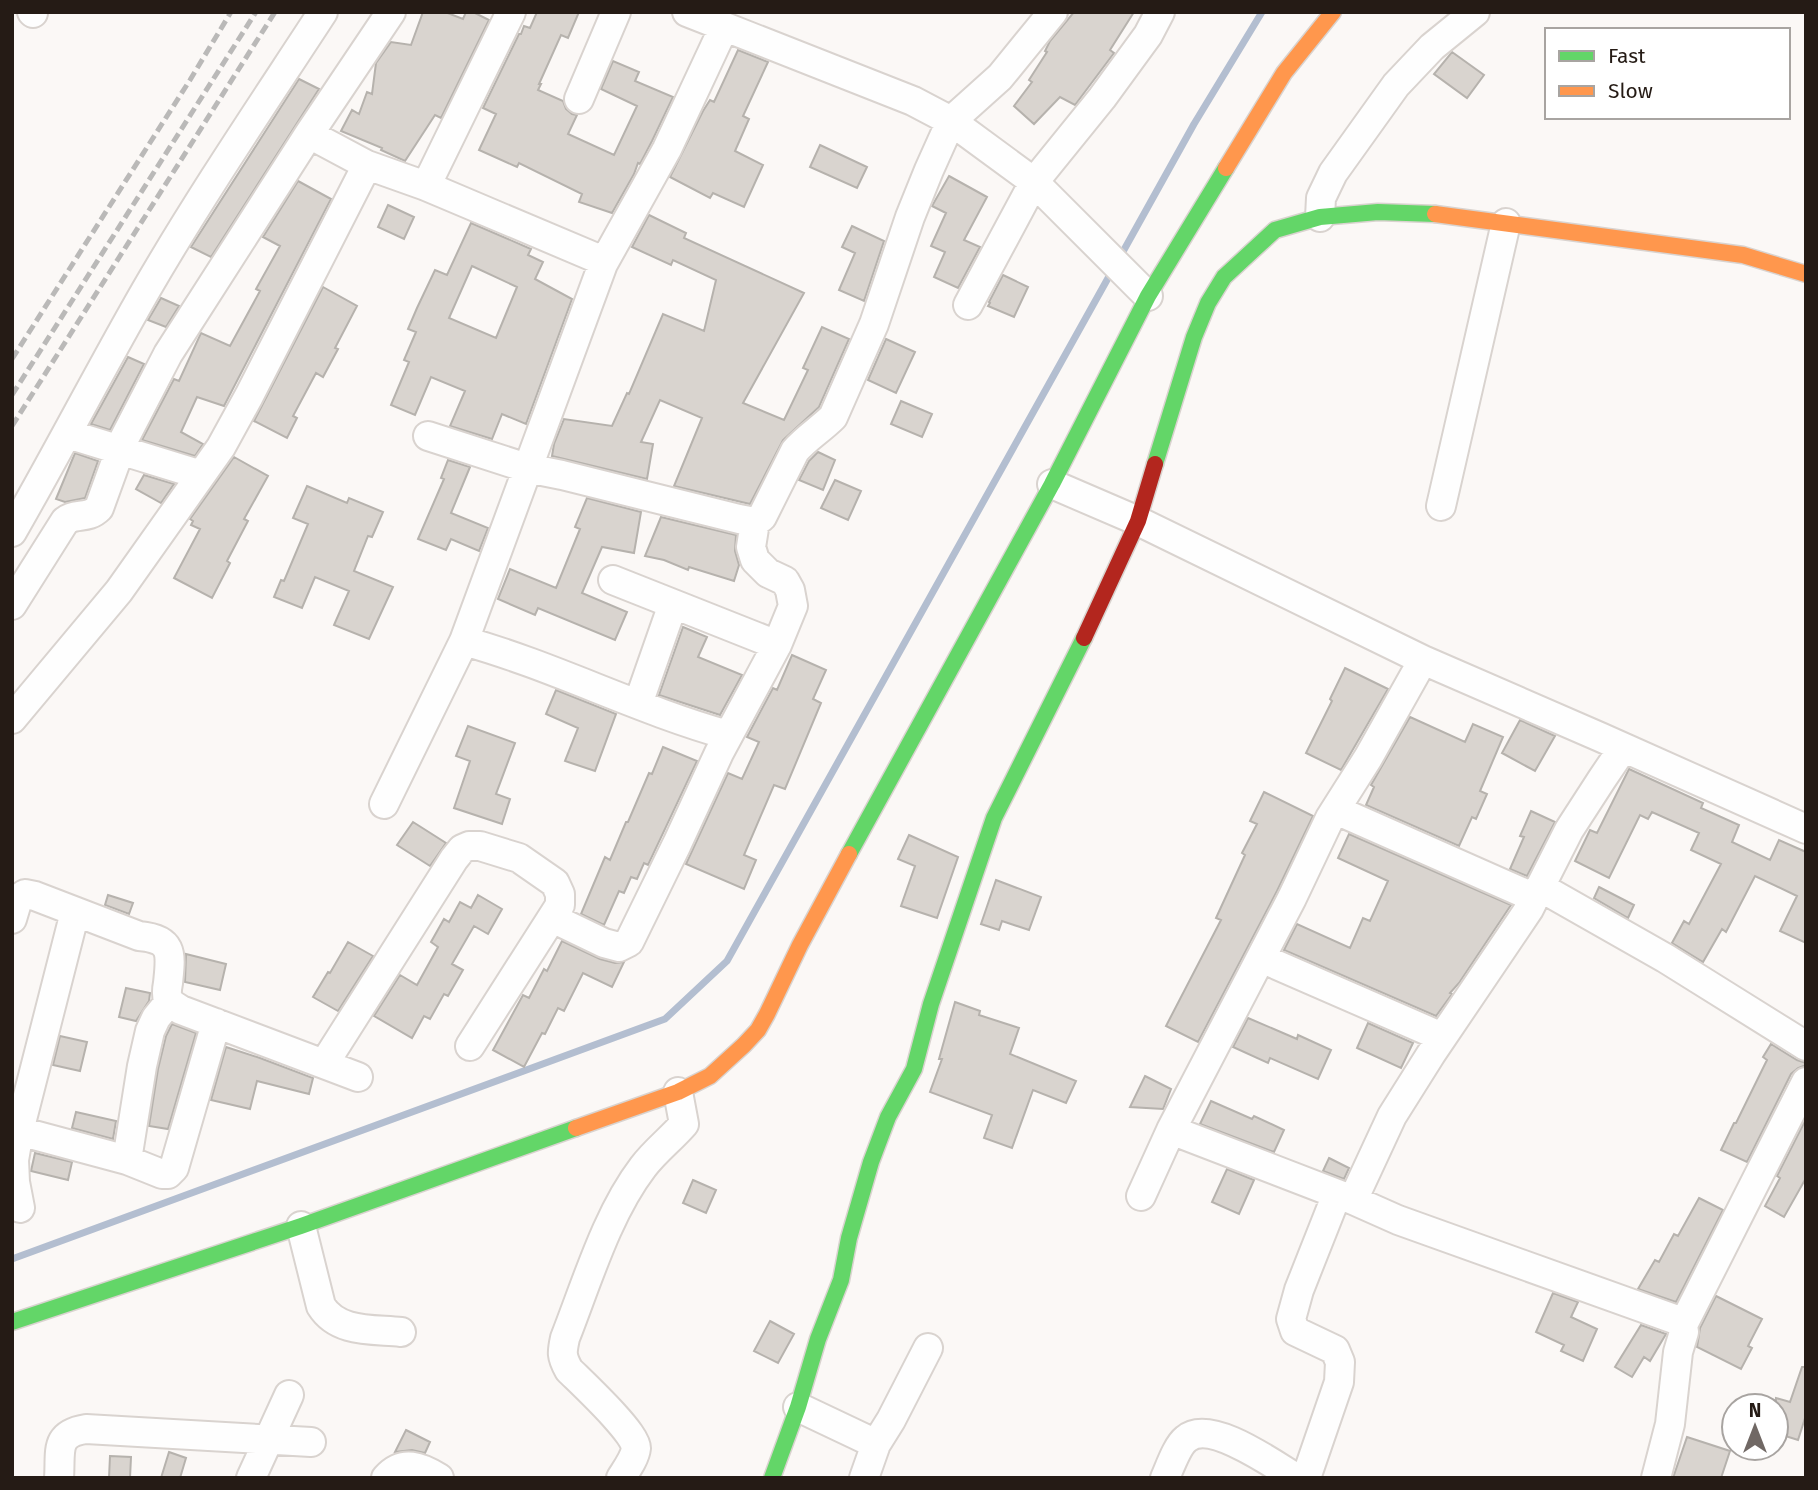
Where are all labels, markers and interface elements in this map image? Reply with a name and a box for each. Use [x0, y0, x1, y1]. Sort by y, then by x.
legend [1545, 28, 1790, 119]
text: Fast [1608, 43, 1646, 69]
text: Slow [1608, 78, 1653, 104]
north arrow [1720, 1392, 1790, 1462]
text: N [1749, 1399, 1761, 1422]

